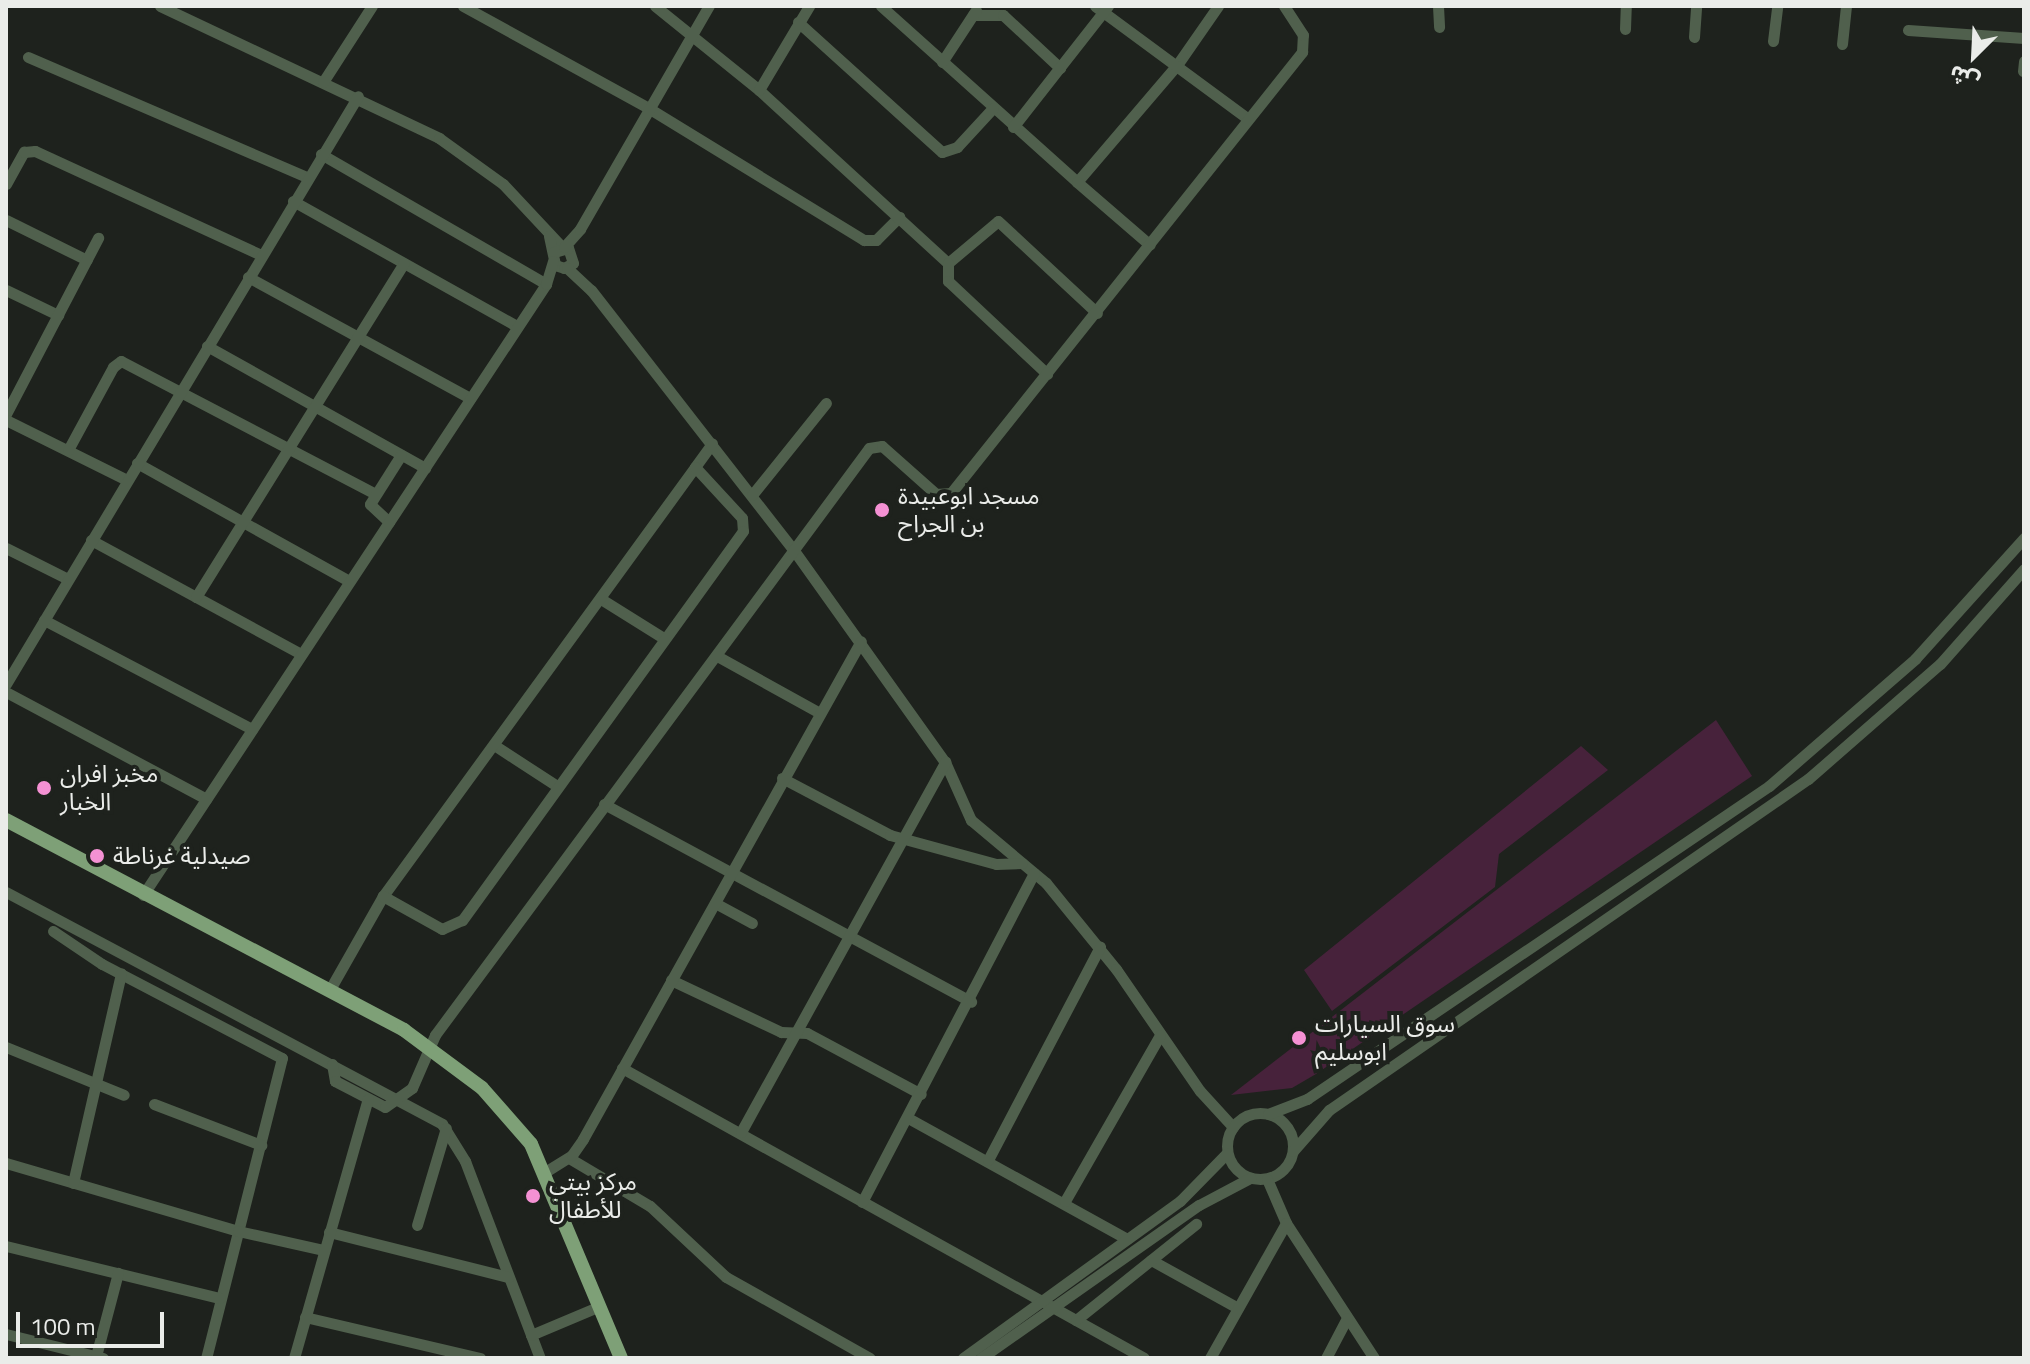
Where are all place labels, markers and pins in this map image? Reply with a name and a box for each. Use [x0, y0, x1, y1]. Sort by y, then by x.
place label: مسجد ابوعبيدة بن الجراح [898, 482, 1040, 538]
marker: مسجد ابوعبيدة بن الجراح [873, 501, 891, 519]
place label: مخبز افران الخبار [60, 760, 158, 816]
marker: مخبز افران الخبار [35, 779, 53, 797]
place label: صيدلية غرناطة [113, 842, 251, 870]
marker: صيدلية غرناطة [88, 847, 106, 865]
place label: سوق السيارات ابوسليم [1315, 1010, 1455, 1066]
marker: سوق السيارات ابوسليم [1290, 1029, 1308, 1047]
place label: مركز بيتي للأطفال [549, 1168, 637, 1224]
marker: مركز بيتي للأطفال [524, 1187, 542, 1205]

